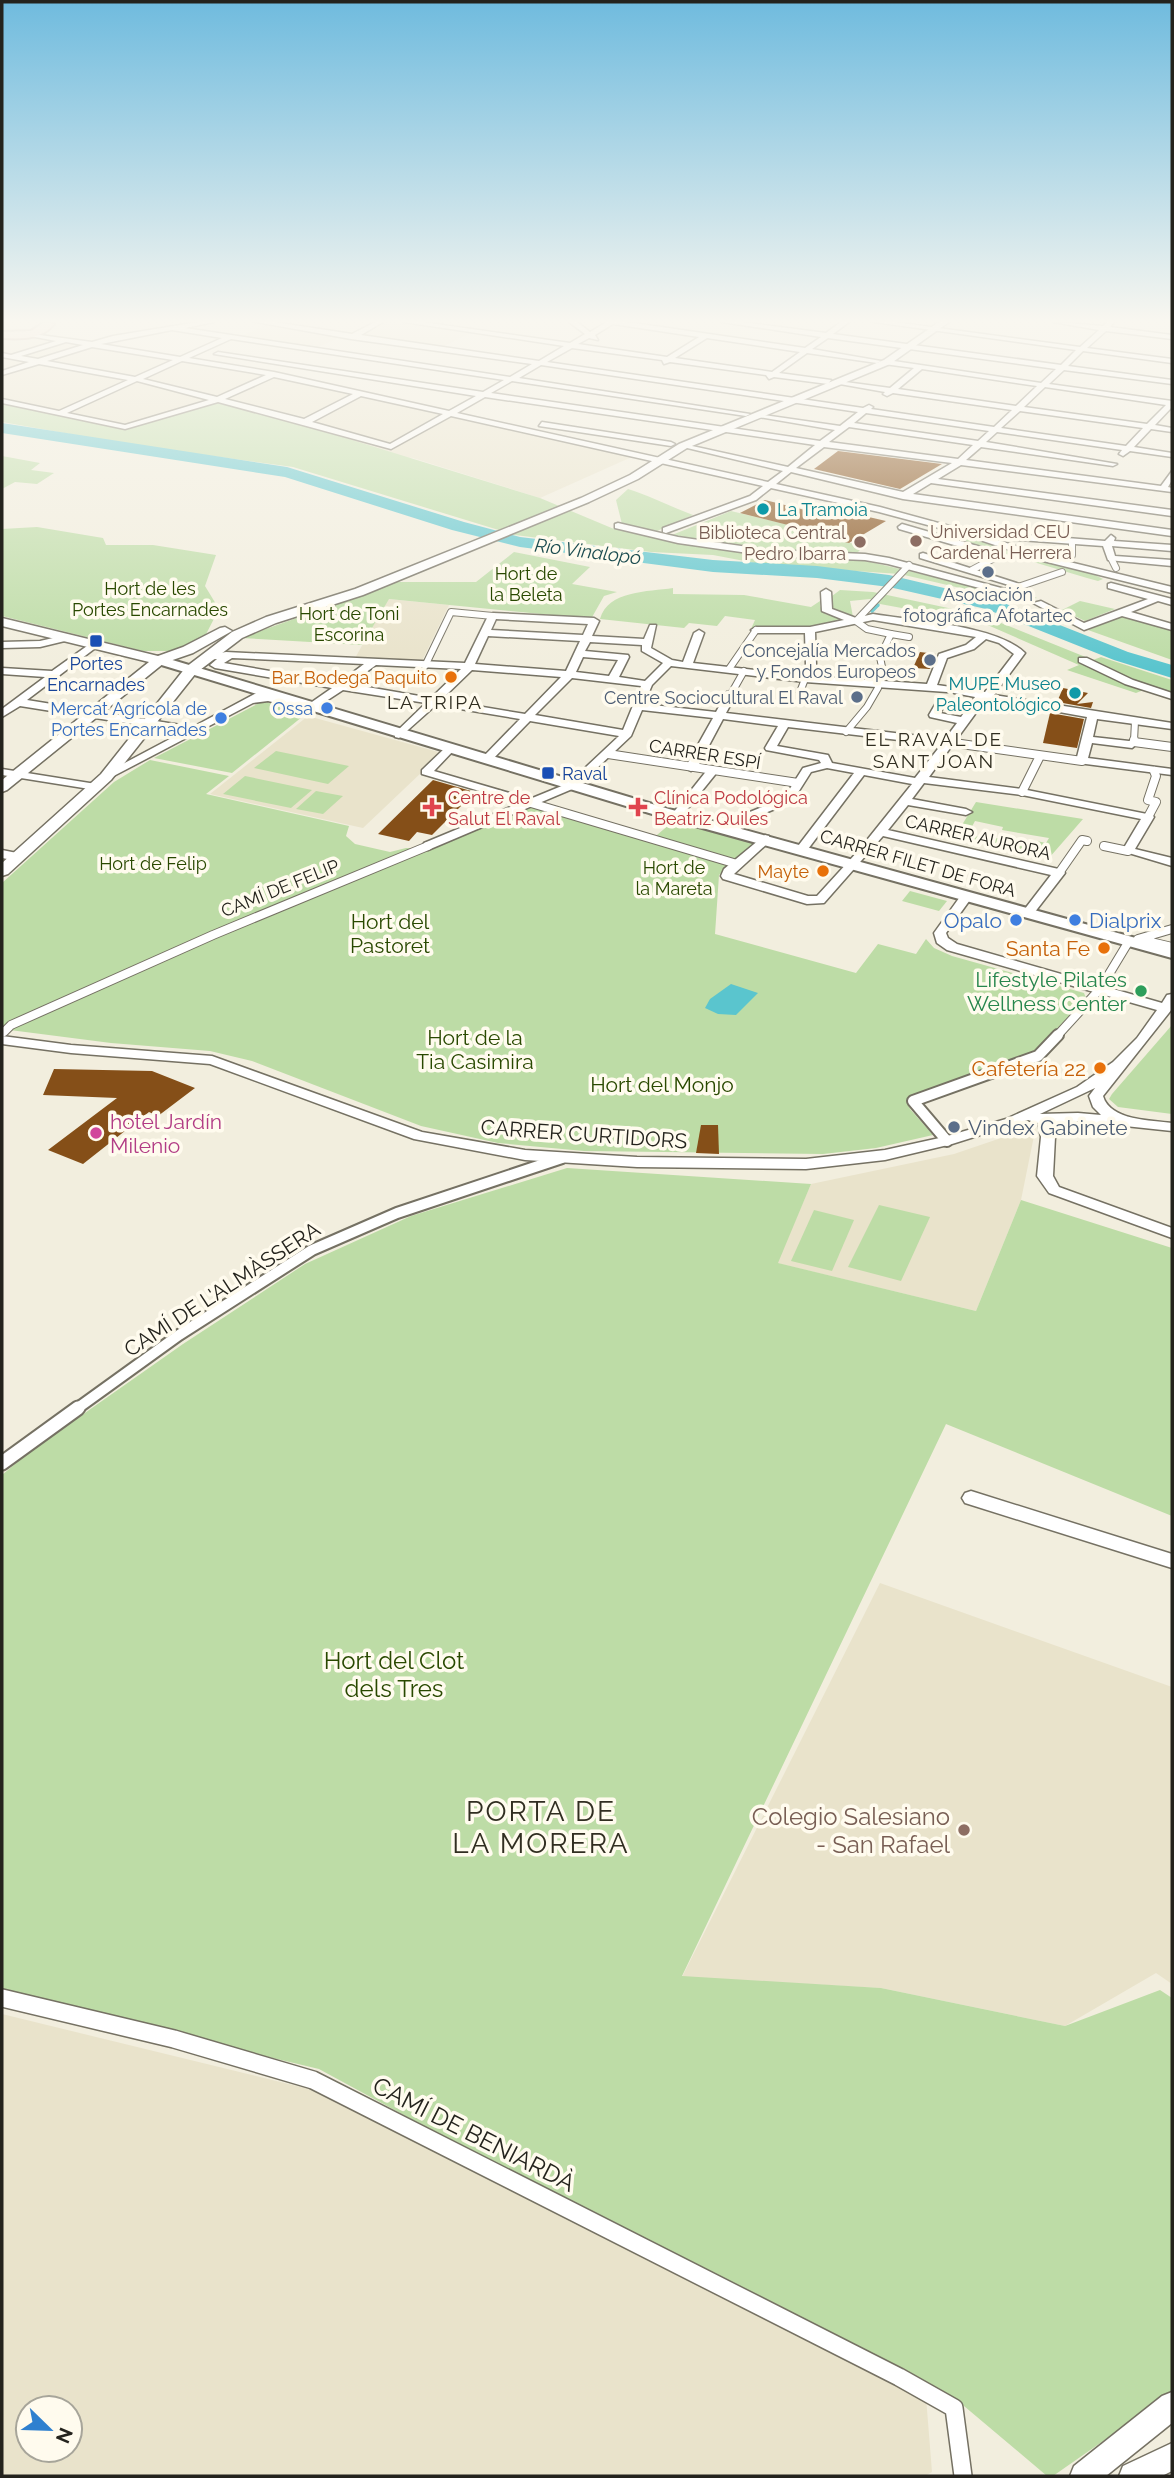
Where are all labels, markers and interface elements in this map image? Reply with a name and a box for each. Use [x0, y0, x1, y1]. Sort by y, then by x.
place label: La Tramoia [777, 499, 868, 520]
marker: La Tramoia [755, 501, 771, 517]
place label: Universidad CEU Cardenal Herrera [930, 521, 1072, 563]
place label: Biblioteca Central Pedro Ibarra [699, 522, 846, 564]
marker: Universidad CEU Cardenal Herrera [908, 533, 924, 549]
water label: Río Vinalopó [534, 534, 643, 568]
marker: Biblioteca Central Pedro Ibarra [852, 534, 868, 550]
park label: Hort de la Beleta [489, 563, 563, 605]
marker: Asociación fotográfica Afotartec [980, 564, 996, 580]
park label: Hort de les Portes Encarnades [72, 578, 228, 620]
place label: Asociación fotográfica Afotartec [903, 584, 1073, 626]
park label: Hort de Toni Escorina [299, 603, 399, 645]
marker: Portes Encarnades [88, 633, 104, 649]
place label: Concejalía Mercados y Fondos Europeos [742, 640, 916, 682]
marker: Concejalía Mercados y Fondos Europeos [922, 652, 938, 668]
place label: Portes Encarnades [47, 653, 145, 695]
place label: Bar Bodega Paquito [272, 667, 437, 688]
marker: Bar Bodega Paquito [443, 669, 459, 685]
place label: MUPE Museo Paleontológico [936, 673, 1061, 715]
marker: MUPE Museo Paleontológico [1067, 685, 1083, 701]
place label: Centre Sociocultural El Raval [604, 687, 843, 708]
marker: Centre Sociocultural El Raval [849, 689, 865, 705]
district label: LA TRIPA [387, 691, 483, 713]
place label: Mercat Agrícola de Portes Encarnades [50, 698, 207, 740]
place label: Ossa [272, 698, 313, 719]
marker: Ossa [319, 700, 335, 716]
marker: Mercat Agrícola de Portes Encarnades [213, 710, 229, 726]
district label: EL RAVAL DE SANT JOAN [865, 728, 1003, 772]
street label: CARRER ESPÍ [648, 734, 763, 773]
place label: Raval [562, 763, 607, 784]
marker: Raval [540, 765, 556, 781]
place label: Centre de Salut El Raval [448, 787, 560, 829]
place label: Clínica Podológica Beatriz Quiles [654, 787, 808, 829]
marker: Centre de Salut El Raval [422, 797, 442, 817]
marker: Clínica Podológica Beatriz Quiles [628, 797, 648, 817]
street label: CARRER AURORA [903, 810, 1053, 864]
street label: CARRER FILET DE FORA [818, 825, 1018, 901]
park label: Hort de Felip [99, 853, 207, 874]
street label: CAMÍ DE FELIP [218, 854, 342, 921]
park label: Hort de la Mareta [635, 857, 713, 899]
place label: Mayte [758, 861, 809, 882]
marker: Mayte [815, 863, 831, 879]
place label: Opalo [944, 908, 1002, 933]
place label: Dialprix [1089, 908, 1162, 933]
park label: Hort del Pastoret [350, 909, 430, 958]
marker: Opalo [1008, 912, 1024, 928]
marker: Dialprix [1067, 912, 1083, 928]
place label: Santa Fe [1006, 936, 1090, 961]
marker: Santa Fe [1096, 940, 1112, 956]
place label: Lifestyle Pilates Wellness Center [967, 967, 1128, 1016]
marker: Lifestyle Pilates Wellness Center [1133, 983, 1149, 999]
park label: Hort de la Tia Casimira [416, 1025, 534, 1074]
place label: Cafetería 22 [972, 1056, 1086, 1081]
marker: Cafetería 22 [1092, 1060, 1108, 1076]
park label: Hort del Monjo [590, 1072, 734, 1097]
place label: hotel Jardín Milenio [110, 1109, 222, 1158]
street label: CARRER CURTIDORS [480, 1114, 688, 1154]
place label: Vindex Gabinete [968, 1115, 1128, 1140]
marker: Vindex Gabinete [946, 1119, 962, 1135]
marker: hotel Jardín Milenio [88, 1125, 104, 1141]
street label: CAMÍ DE L'ALMÀSSERA [119, 1216, 325, 1362]
park label: Hort del Clot dels Tres [324, 1646, 464, 1703]
district label: PORTA DE LA MORERA [452, 1795, 630, 1860]
place label: Colegio Salesiano - San Rafael [752, 1802, 950, 1859]
marker: Colegio Salesiano - San Rafael [956, 1822, 972, 1838]
street label: CAMÍ DE BENIARDÀ [368, 2070, 580, 2198]
north arrow [14, 2394, 84, 2464]
text: N [52, 2425, 78, 2447]

